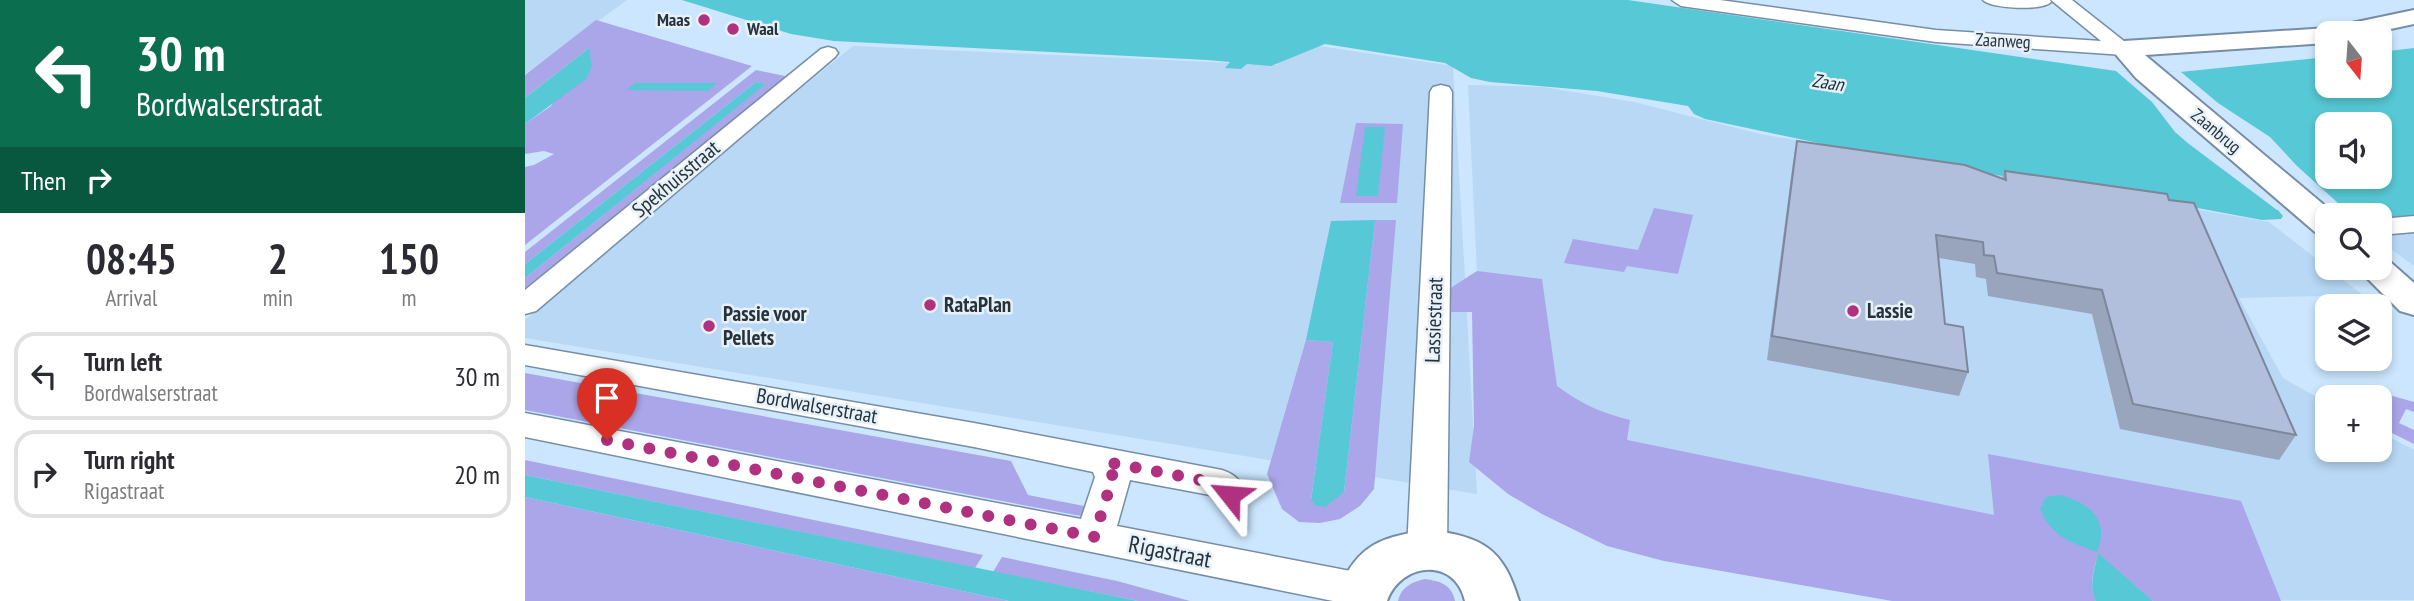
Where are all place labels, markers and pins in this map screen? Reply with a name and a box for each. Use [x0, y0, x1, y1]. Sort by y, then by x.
place label: Maas [657, 8, 690, 31]
marker: Maas [696, 12, 712, 28]
place label: Waal [746, 17, 779, 40]
marker: Waal [725, 21, 741, 37]
place label: RataPlan [944, 291, 1011, 318]
marker: RataPlan [922, 297, 938, 313]
place label: Lassie [1867, 297, 1913, 324]
place label: Passie voor Pellets [723, 300, 807, 351]
marker: Lassie [1845, 303, 1861, 319]
marker: Passie voor Pellets [701, 318, 717, 334]
pin [577, 368, 637, 440]

